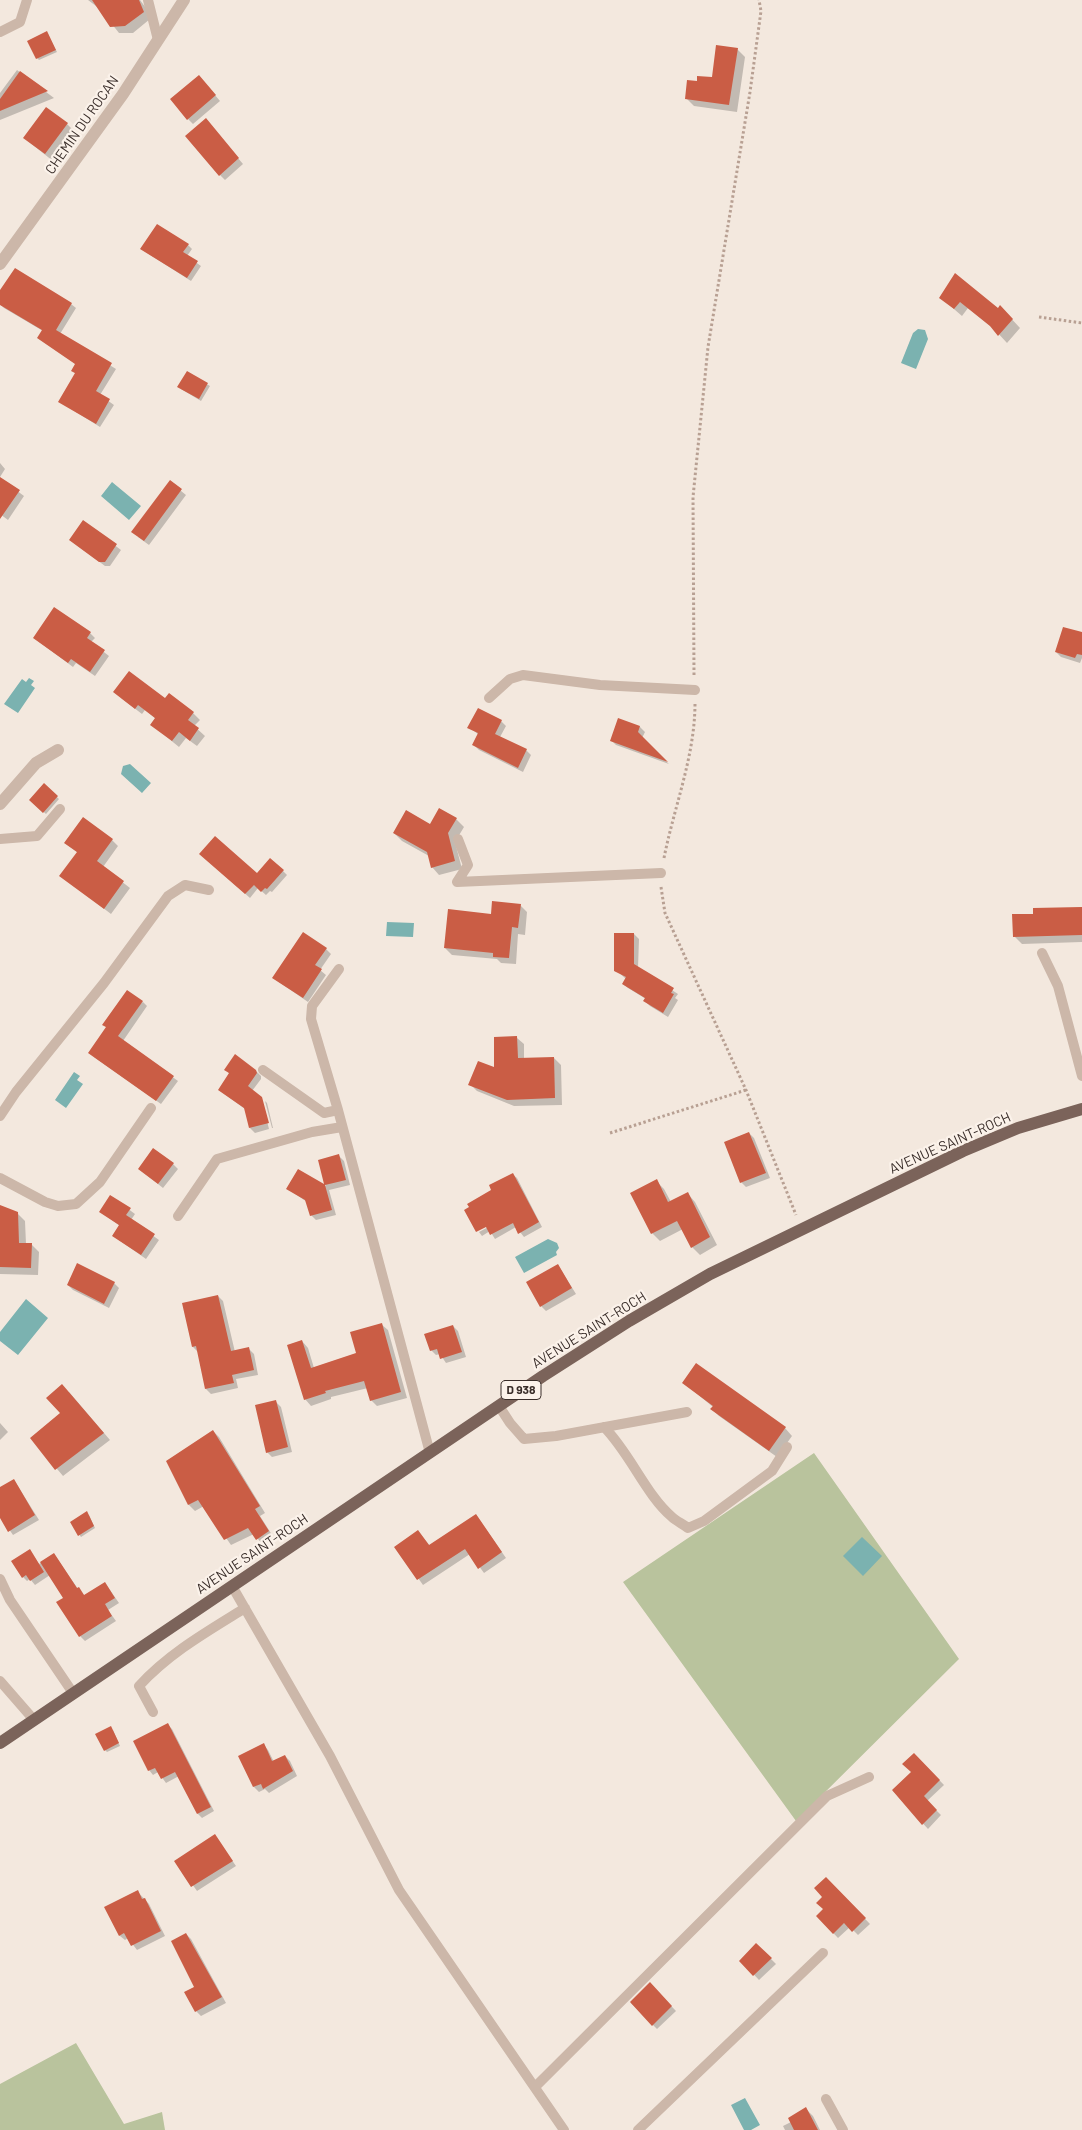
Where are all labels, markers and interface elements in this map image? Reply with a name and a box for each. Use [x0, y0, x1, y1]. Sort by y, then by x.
street label: CHEMIN DU ROCAN [42, 73, 122, 177]
street label: AVENUE SAINT-ROCH [887, 1109, 1013, 1177]
street label: AVENUE SAINT-ROCH [529, 1288, 649, 1372]
road number: D 938 [501, 1380, 541, 1400]
street label: AVENUE SAINT-ROCH [193, 1510, 311, 1598]

